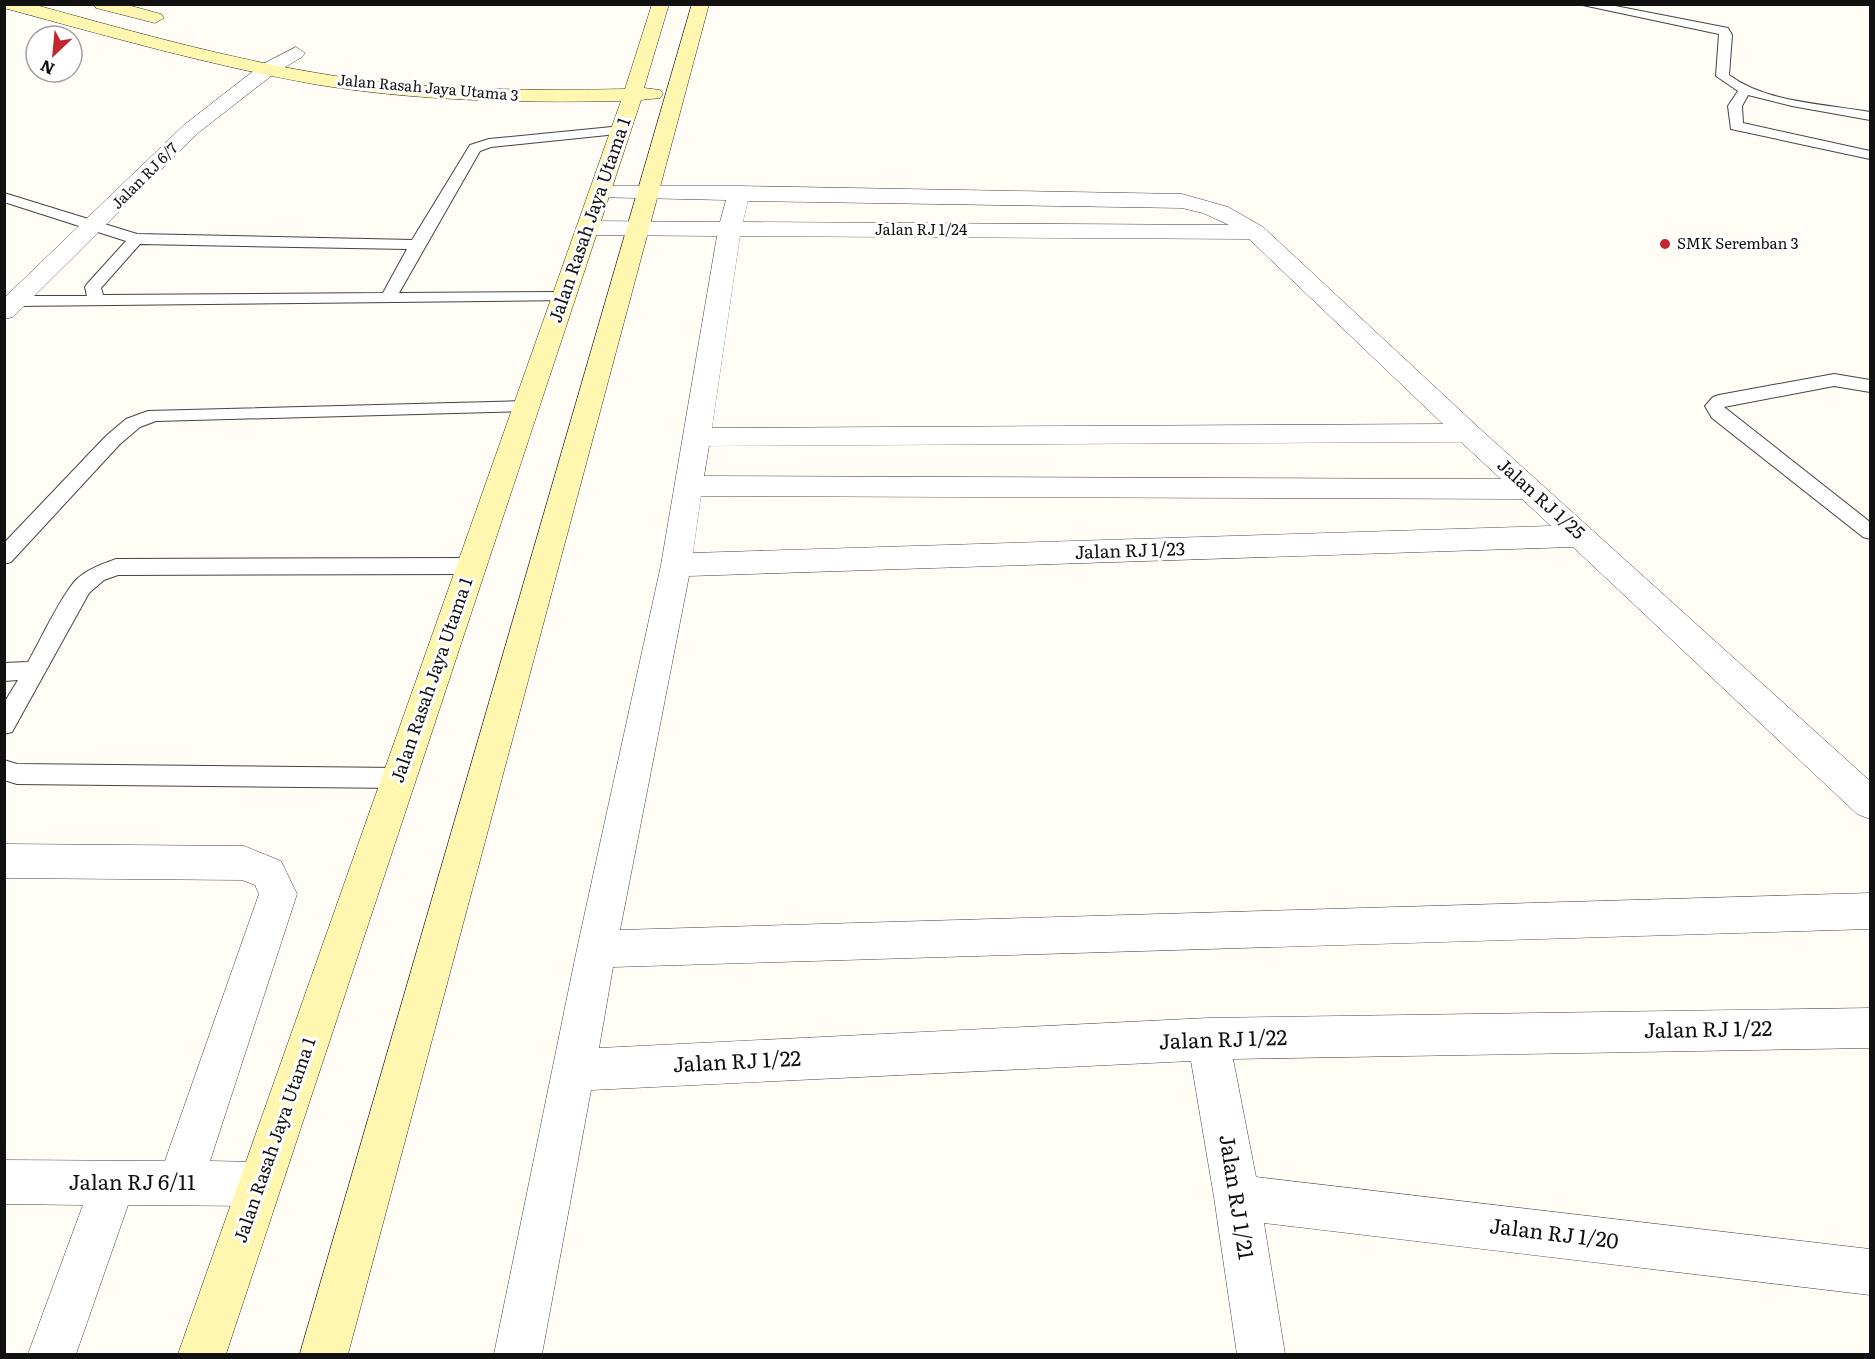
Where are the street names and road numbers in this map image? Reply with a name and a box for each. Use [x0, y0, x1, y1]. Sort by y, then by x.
street label: Jalan Rasah Jaya Utama 3 [337, 67, 520, 106]
street label: Jalan Rasah Jaya Utama 1 [541, 113, 636, 326]
street label: Jalan RJ 6/7 [105, 136, 183, 213]
street label: Jalan RJ 1/24 [875, 217, 967, 240]
street label: Jalan RJ 1/25 [1492, 451, 1592, 545]
street label: Jalan RJ 1/23 [1074, 534, 1186, 565]
street label: Jalan Rasah Jaya Utama 1 [383, 573, 478, 786]
street label: Jalan RJ 1/22 [1644, 1011, 1772, 1044]
street label: Jalan RJ 1/22 [1158, 1020, 1288, 1055]
street label: Jalan Rasah Jaya Utama 1 [226, 1033, 321, 1246]
street label: Jalan RJ 1/22 [672, 1041, 802, 1078]
street label: Jalan RJ 1/21 [1213, 1132, 1264, 1262]
street label: Jalan RJ 6/11 [69, 1165, 196, 1196]
street label: Jalan RJ 1/20 [1488, 1208, 1621, 1255]

